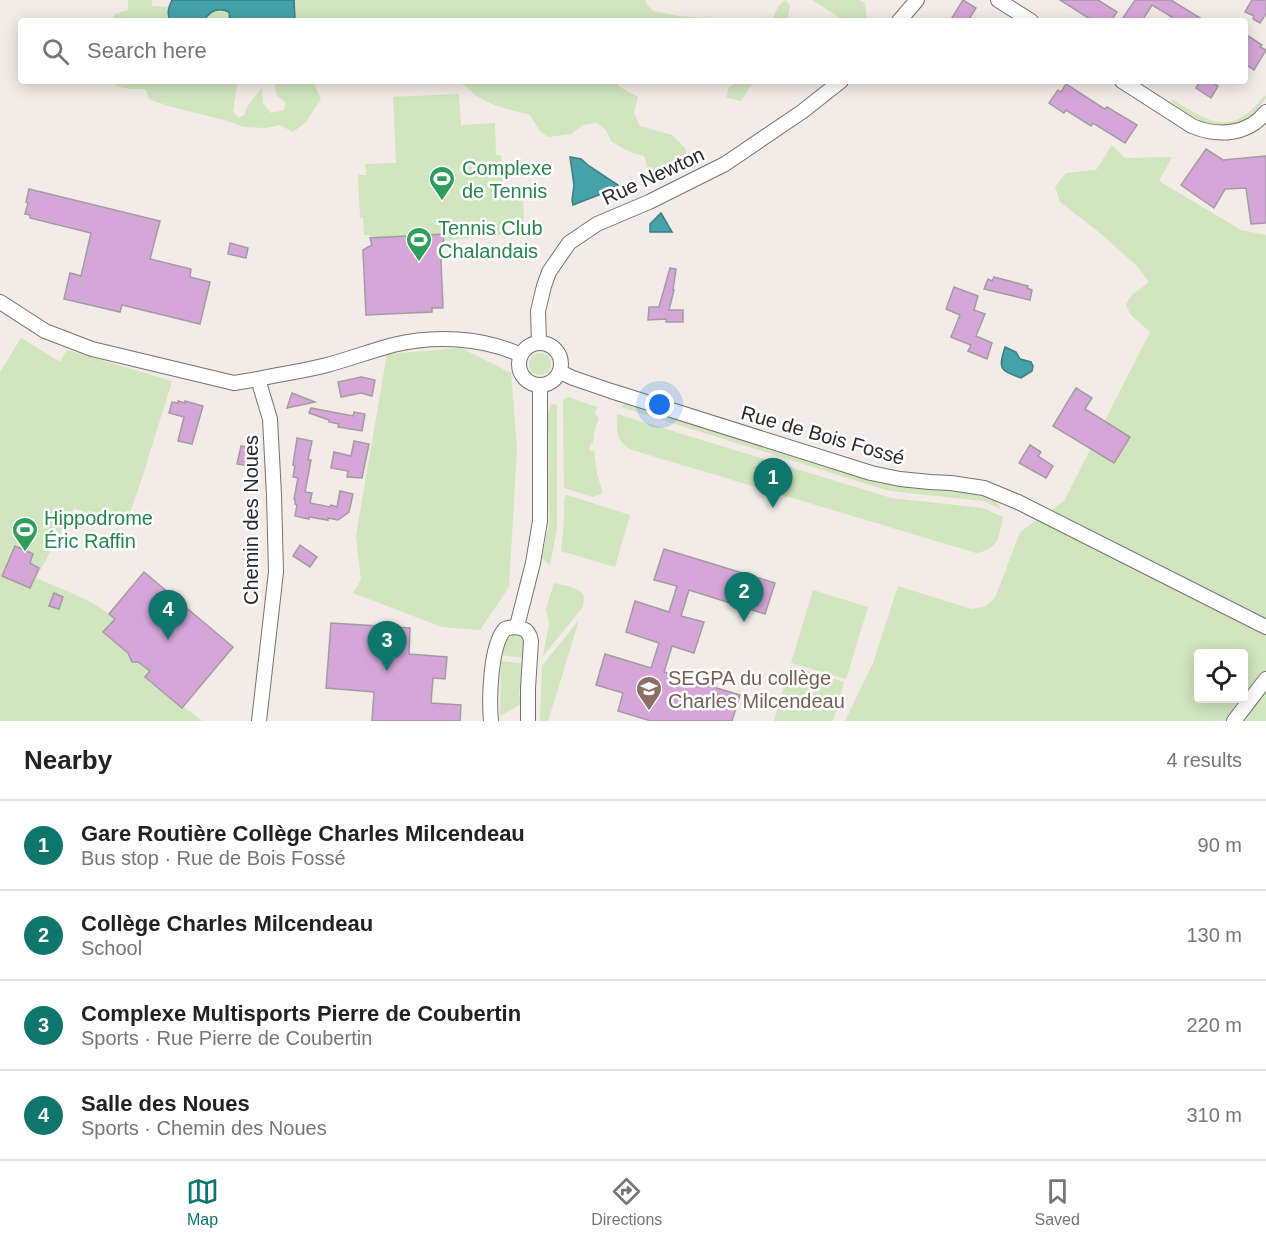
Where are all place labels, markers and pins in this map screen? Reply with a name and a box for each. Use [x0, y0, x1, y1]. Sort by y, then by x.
place label: Complexe de Tennis [462, 157, 552, 202]
sports icon: Complexe de Tennis [427, 164, 457, 202]
place label: Tennis Club Chalandais [438, 217, 543, 262]
sports icon: Tennis Club Chalandais [404, 225, 434, 263]
pin: 1 [754, 458, 792, 508]
place label: Hippodrome Éric Raffin [44, 507, 153, 552]
sports icon: Hippodrome Éric Raffin [10, 515, 40, 553]
pin: 2 [724, 572, 764, 622]
pin: 4 [148, 590, 188, 640]
pin: 3 [368, 622, 406, 671]
place label: SEGPA du collège Charles Milcendeau [668, 667, 845, 712]
school or university icon: SEGPA du collège Charles Milcendeau [634, 674, 664, 712]

